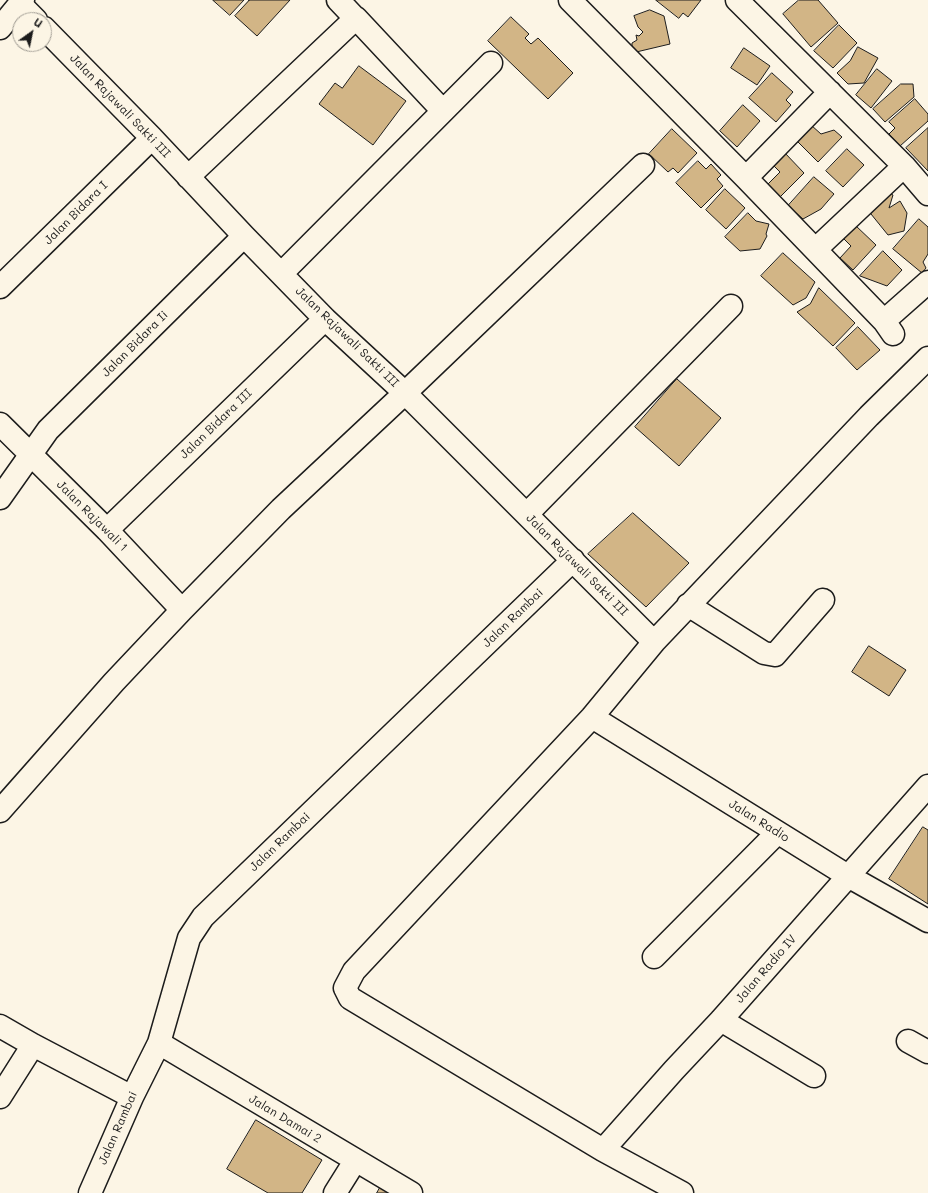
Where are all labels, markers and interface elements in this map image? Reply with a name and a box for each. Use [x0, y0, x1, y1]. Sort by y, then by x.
north arrow [12, 12, 52, 52]
text: U [31, 14, 46, 31]
street label: Jalan Rajawali Sakti III [67, 51, 173, 161]
street label: Jalan Bidara I [41, 178, 111, 248]
street label: Jalan Rajawali Sakti III [292, 284, 402, 390]
street label: Jalan Bidara Ii [99, 308, 171, 380]
street label: Jalan Bidara III [177, 386, 255, 462]
street label: Jalan Rajawali 1 [54, 478, 130, 554]
street label: Jalan Rajawali Sakti III [523, 511, 631, 619]
street label: Jalan Rambai [480, 586, 546, 650]
street label: Jalan Radio [726, 797, 792, 845]
street label: Jalan Rambai [247, 810, 313, 874]
street label: Jalan Radio IV [733, 932, 799, 1006]
street label: Jalan Rambai [95, 1089, 141, 1167]
street label: Jalan Damai 2 [246, 1092, 324, 1146]

